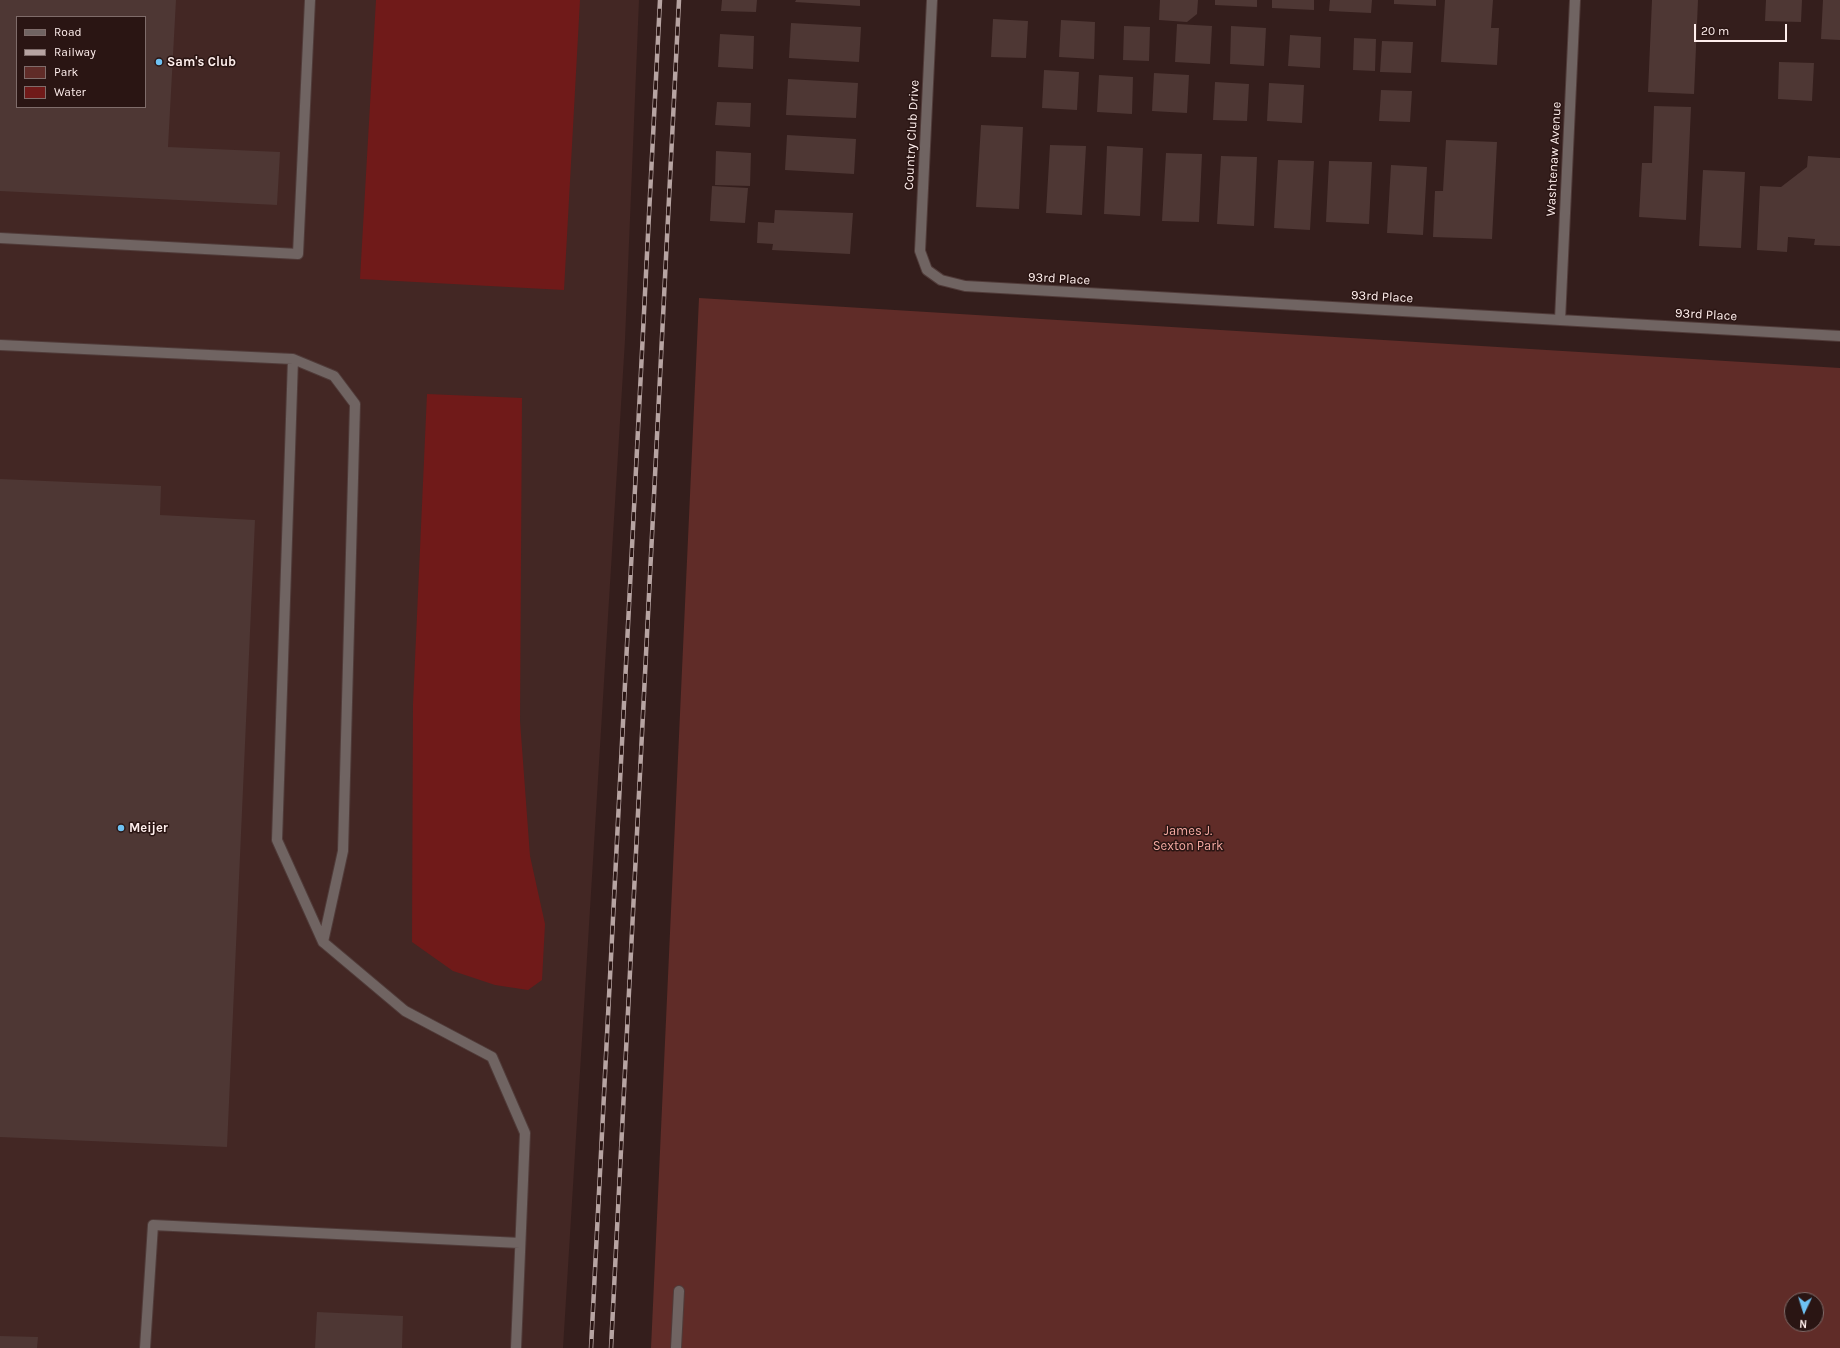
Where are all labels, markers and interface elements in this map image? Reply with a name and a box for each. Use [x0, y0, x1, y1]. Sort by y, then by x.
legend [16, 16, 146, 108]
scale bar [1696, 16, 1789, 42]
text: 20 m [1701, 24, 1729, 38]
text: Road [54, 25, 82, 39]
text: Railway [54, 45, 96, 59]
place label: Sam's Club [167, 54, 236, 70]
marker: Sam's Club [154, 57, 164, 67]
text: Park [54, 65, 78, 79]
street label: Country Club Drive [901, 80, 923, 190]
text: Water [54, 85, 86, 99]
street label: Washtenaw Avenue [1543, 101, 1565, 217]
street label: 93rd Place [1028, 270, 1090, 288]
street label: 93rd Place [1351, 288, 1413, 306]
street label: 93rd Place [1675, 306, 1737, 324]
place label: Meijer [129, 820, 168, 836]
marker: Meijer [116, 823, 126, 833]
park label: James J. Sexton Park [1153, 823, 1223, 854]
north arrow [1784, 1292, 1824, 1332]
text: N [1799, 1317, 1808, 1330]

